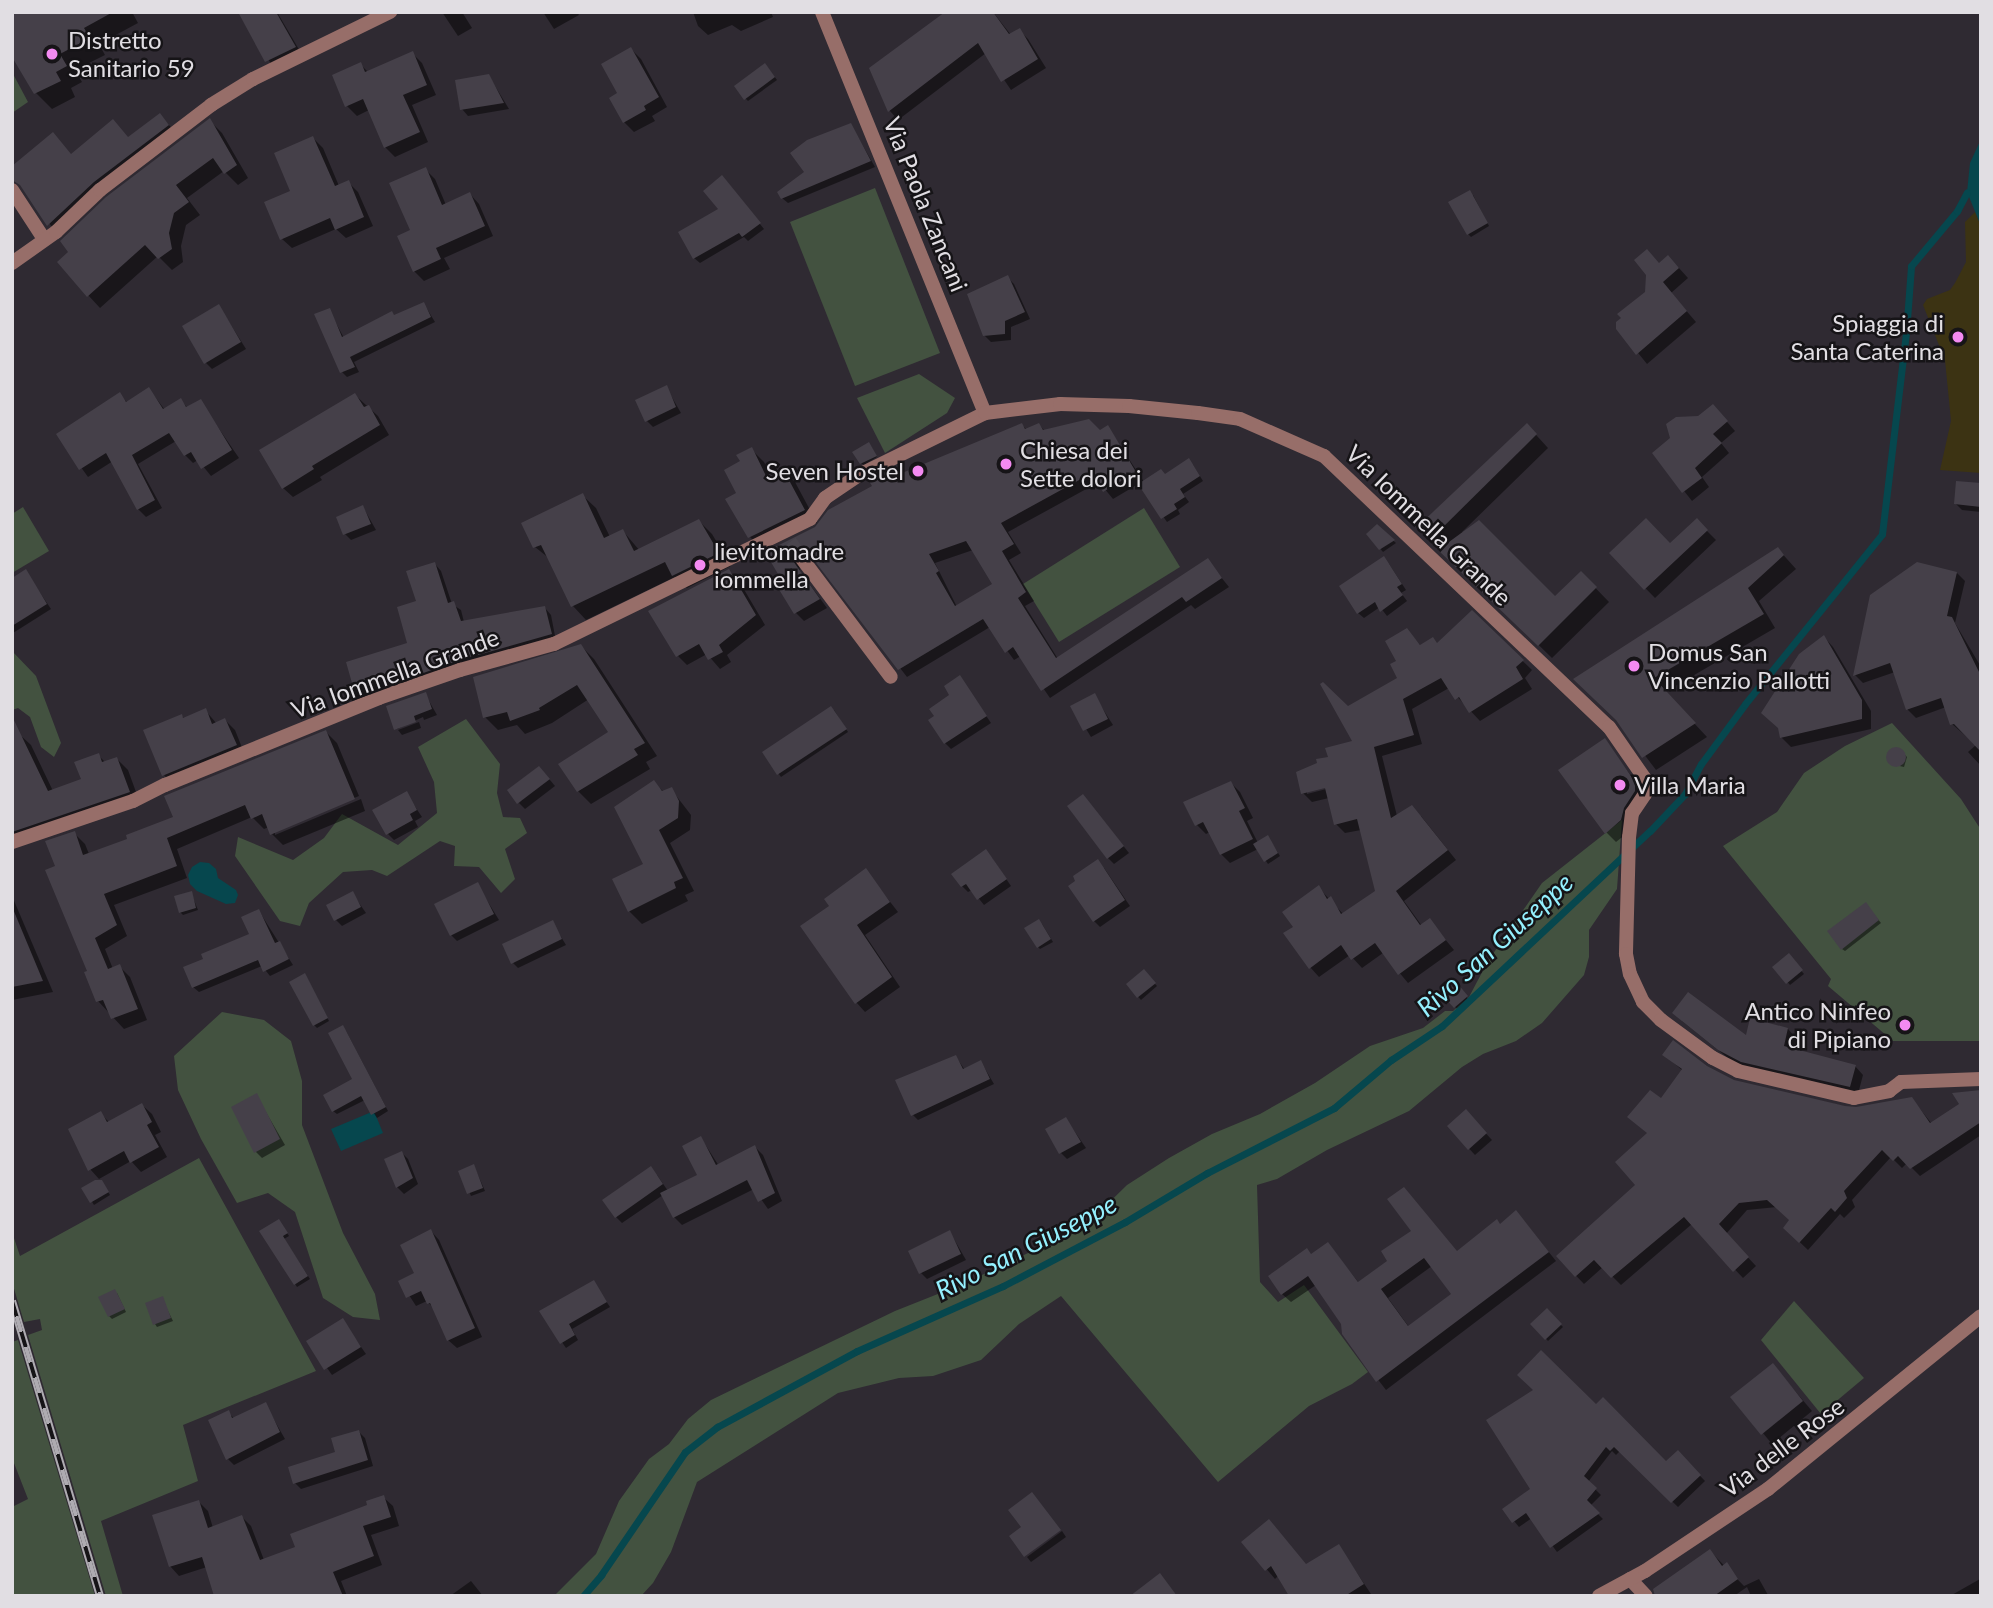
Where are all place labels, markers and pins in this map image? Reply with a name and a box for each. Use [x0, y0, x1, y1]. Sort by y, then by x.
place label: Distretto Sanitario 59 [68, 26, 195, 82]
marker: Distretto Sanitario 59 [42, 44, 62, 64]
place label: Spiaggia di Santa Caterina [1790, 309, 1944, 365]
marker: Spiaggia di Santa Caterina [1950, 329, 1966, 345]
place label: Chiesa dei Sette dolori [1020, 436, 1141, 492]
marker: Chiesa dei Sette dolori [998, 456, 1014, 472]
place label: Seven Hostel [766, 457, 904, 485]
marker: Seven Hostel [910, 463, 926, 479]
place label: lievitomadre iommella [714, 537, 844, 593]
marker: lievitomadre iommella [692, 557, 708, 573]
place label: Domus San Vincenzio Pallotti [1648, 638, 1830, 694]
marker: Domus San Vincenzio Pallotti [1626, 658, 1642, 674]
place label: Villa Maria [1634, 771, 1746, 799]
marker: Villa Maria [1612, 777, 1628, 793]
place label: Antico Ninfeo di Pipiano [1744, 997, 1891, 1053]
marker: Antico Ninfeo di Pipiano [1897, 1017, 1913, 1033]

